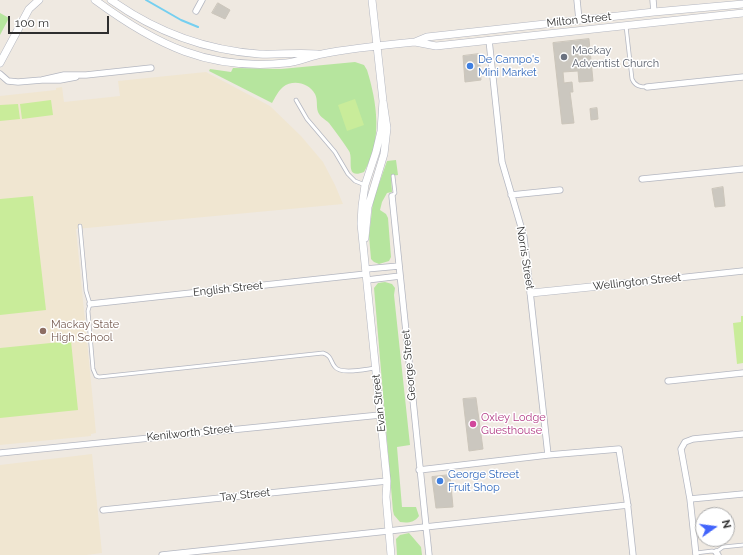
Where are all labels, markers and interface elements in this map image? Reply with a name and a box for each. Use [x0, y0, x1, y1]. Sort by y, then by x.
scale bar [10, 8, 111, 34]
street label: Milton Street [546, 10, 612, 30]
text: 100 m [15, 16, 49, 30]
place label: Mackay Adventist Church [572, 44, 659, 70]
marker: Mackay Adventist Church [559, 52, 569, 62]
place label: De Campo's Mini Market [478, 53, 539, 79]
marker: De Campo's Mini Market [465, 61, 475, 71]
street label: Norris Street [514, 226, 536, 290]
street label: Wellington Street [592, 271, 682, 293]
street label: English Street [192, 279, 264, 299]
place label: Mackay State High School [51, 318, 119, 344]
marker: Mackay State High School [38, 326, 48, 336]
street label: George Street [399, 329, 419, 401]
street label: Evan Street [369, 374, 389, 432]
place label: Oxley Lodge Guesthouse [481, 411, 546, 437]
marker: Oxley Lodge Guesthouse [468, 419, 478, 429]
street label: Kenilworth Street [146, 422, 234, 444]
place label: George Street Fruit Shop [448, 468, 519, 494]
marker: George Street Fruit Shop [435, 476, 445, 486]
street label: Tay Street [219, 486, 271, 504]
north arrow [695, 507, 735, 547]
text: N [719, 519, 733, 530]

